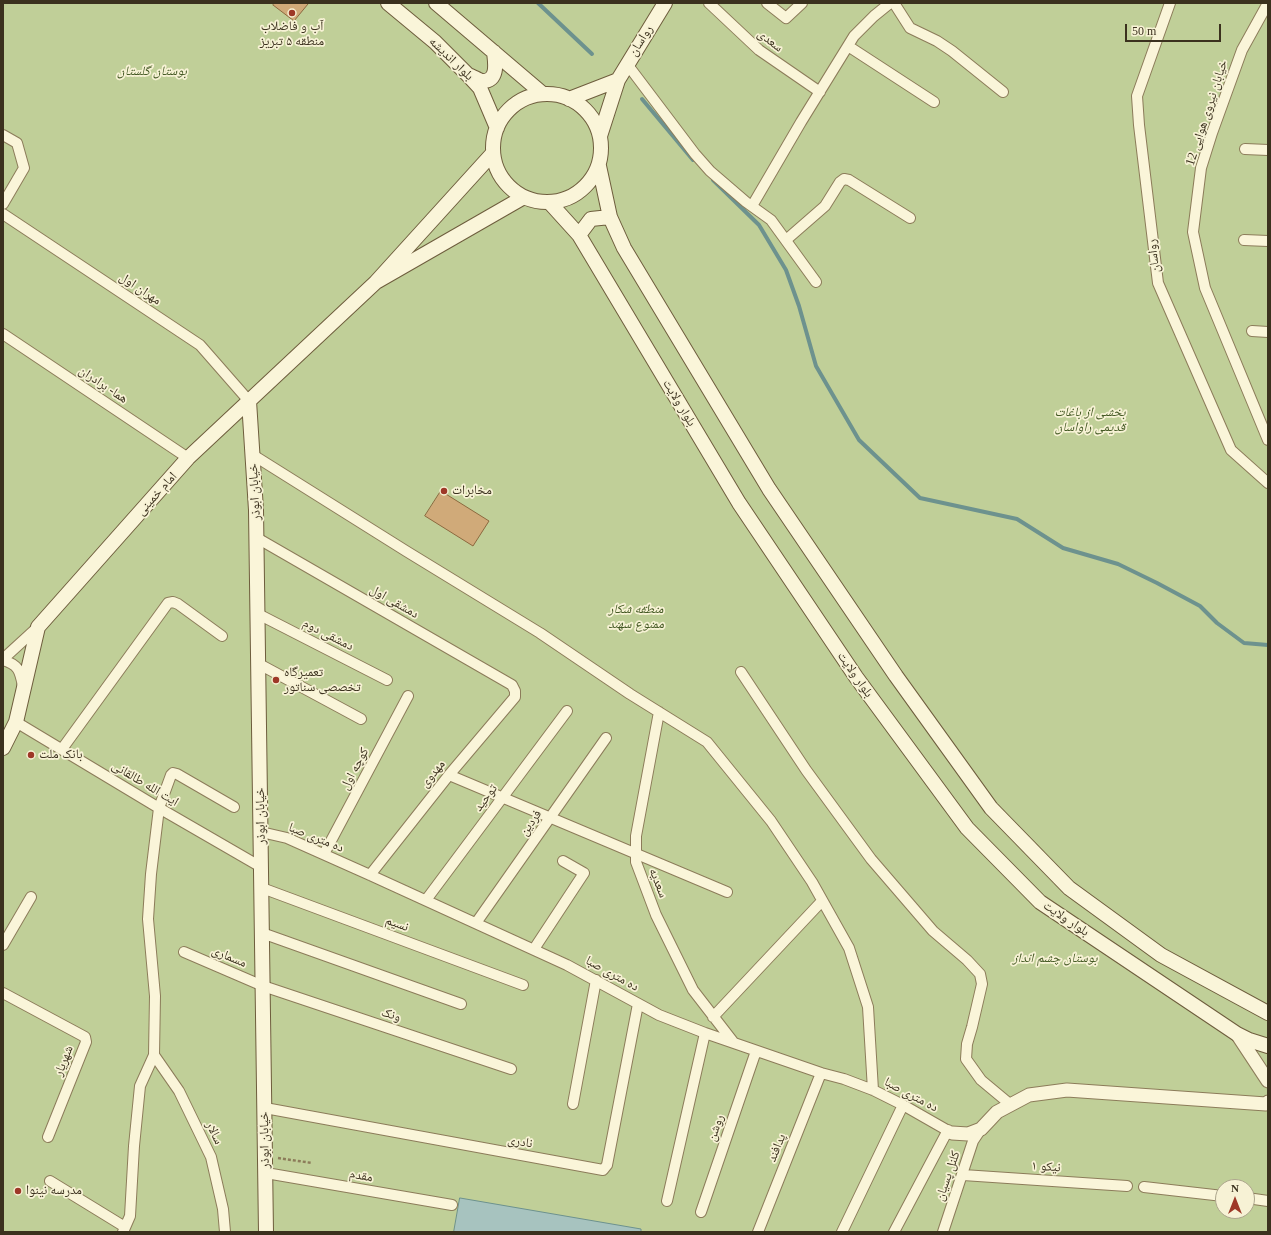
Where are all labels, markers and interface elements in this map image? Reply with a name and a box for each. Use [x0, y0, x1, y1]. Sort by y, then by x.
marker: آب و فاضلاب منطقه ۵ تبریز [287, 8, 297, 18]
scale bar [1127, 16, 1223, 42]
place label: آب و فاضلاب منطقه ۵ تبریز [260, 19, 324, 50]
street label: رواسان [625, 23, 657, 59]
text: 50 m [1132, 24, 1156, 38]
street label: سعدی [754, 26, 786, 56]
street label: بلوار اندیشه [425, 34, 477, 84]
street label: خیابان نیروی هوایی 12 [1183, 58, 1231, 168]
park label: بوستان گلستان [117, 64, 187, 80]
street label: رواسان [1144, 238, 1164, 274]
street label: مهران اول [116, 269, 164, 309]
street label: هما- برادران [75, 363, 131, 407]
street label: بلوار ولایت [659, 377, 699, 429]
park label: بخشی از باغات قدیمی راواسان [1054, 405, 1126, 436]
street label: خیابان ابوذر [246, 463, 264, 521]
street label: امام خمینی [133, 469, 181, 519]
place label: مخابرات [452, 483, 492, 499]
marker: مخابرات [439, 486, 449, 496]
street label: دمشقی اول [367, 582, 421, 622]
park label: منطقه شکار ممنوع سهند [608, 602, 664, 633]
street label: دمشقی دوم [300, 616, 356, 654]
street label: بلوار ولایت [834, 649, 876, 701]
place label: تعمیرگاه تخصصی سناتور [284, 665, 361, 696]
marker: تعمیرگاه تخصصی سناتور [271, 675, 281, 685]
street label: کوچه اول [337, 745, 373, 793]
place label: بانک ملت [39, 747, 83, 763]
marker: بانک ملت [26, 750, 36, 760]
street label: مهدوی [417, 757, 449, 791]
street label: ایت الله طالقانی [109, 758, 181, 810]
street label: توحید [471, 781, 501, 815]
street label: خیابان ابوذر [253, 787, 269, 845]
street label: فردین [517, 807, 545, 839]
street label: ده متری صبا [286, 820, 346, 856]
street label: سعدیه [645, 866, 671, 900]
street label: بلوار ولایت [1040, 898, 1092, 940]
street label: نسیم [383, 913, 411, 935]
street label: مسماری [209, 943, 249, 971]
park label: بوستان چشم انداز [1013, 951, 1097, 967]
street label: ده متری صبا [583, 953, 641, 995]
street label: ونک [379, 1005, 403, 1025]
street label: شهریار [51, 1043, 77, 1079]
street label: ده متری صبا [882, 1074, 940, 1116]
street label: خیابان ابوذر [257, 1111, 273, 1169]
street label: روشن [704, 1113, 728, 1143]
street label: سالار [202, 1119, 226, 1147]
street label: نادری [506, 1132, 534, 1152]
street label: پدافند [764, 1132, 790, 1164]
street label: کلنل پسیان [932, 1149, 964, 1203]
street label: نیکو ۱ [1031, 1158, 1061, 1176]
street label: مقدم [348, 1166, 374, 1186]
north arrow [1215, 1179, 1255, 1219]
text: N [1231, 1182, 1239, 1194]
place label: مدرسه نینوا [26, 1183, 82, 1199]
marker: مدرسه نینوا [13, 1186, 23, 1196]

